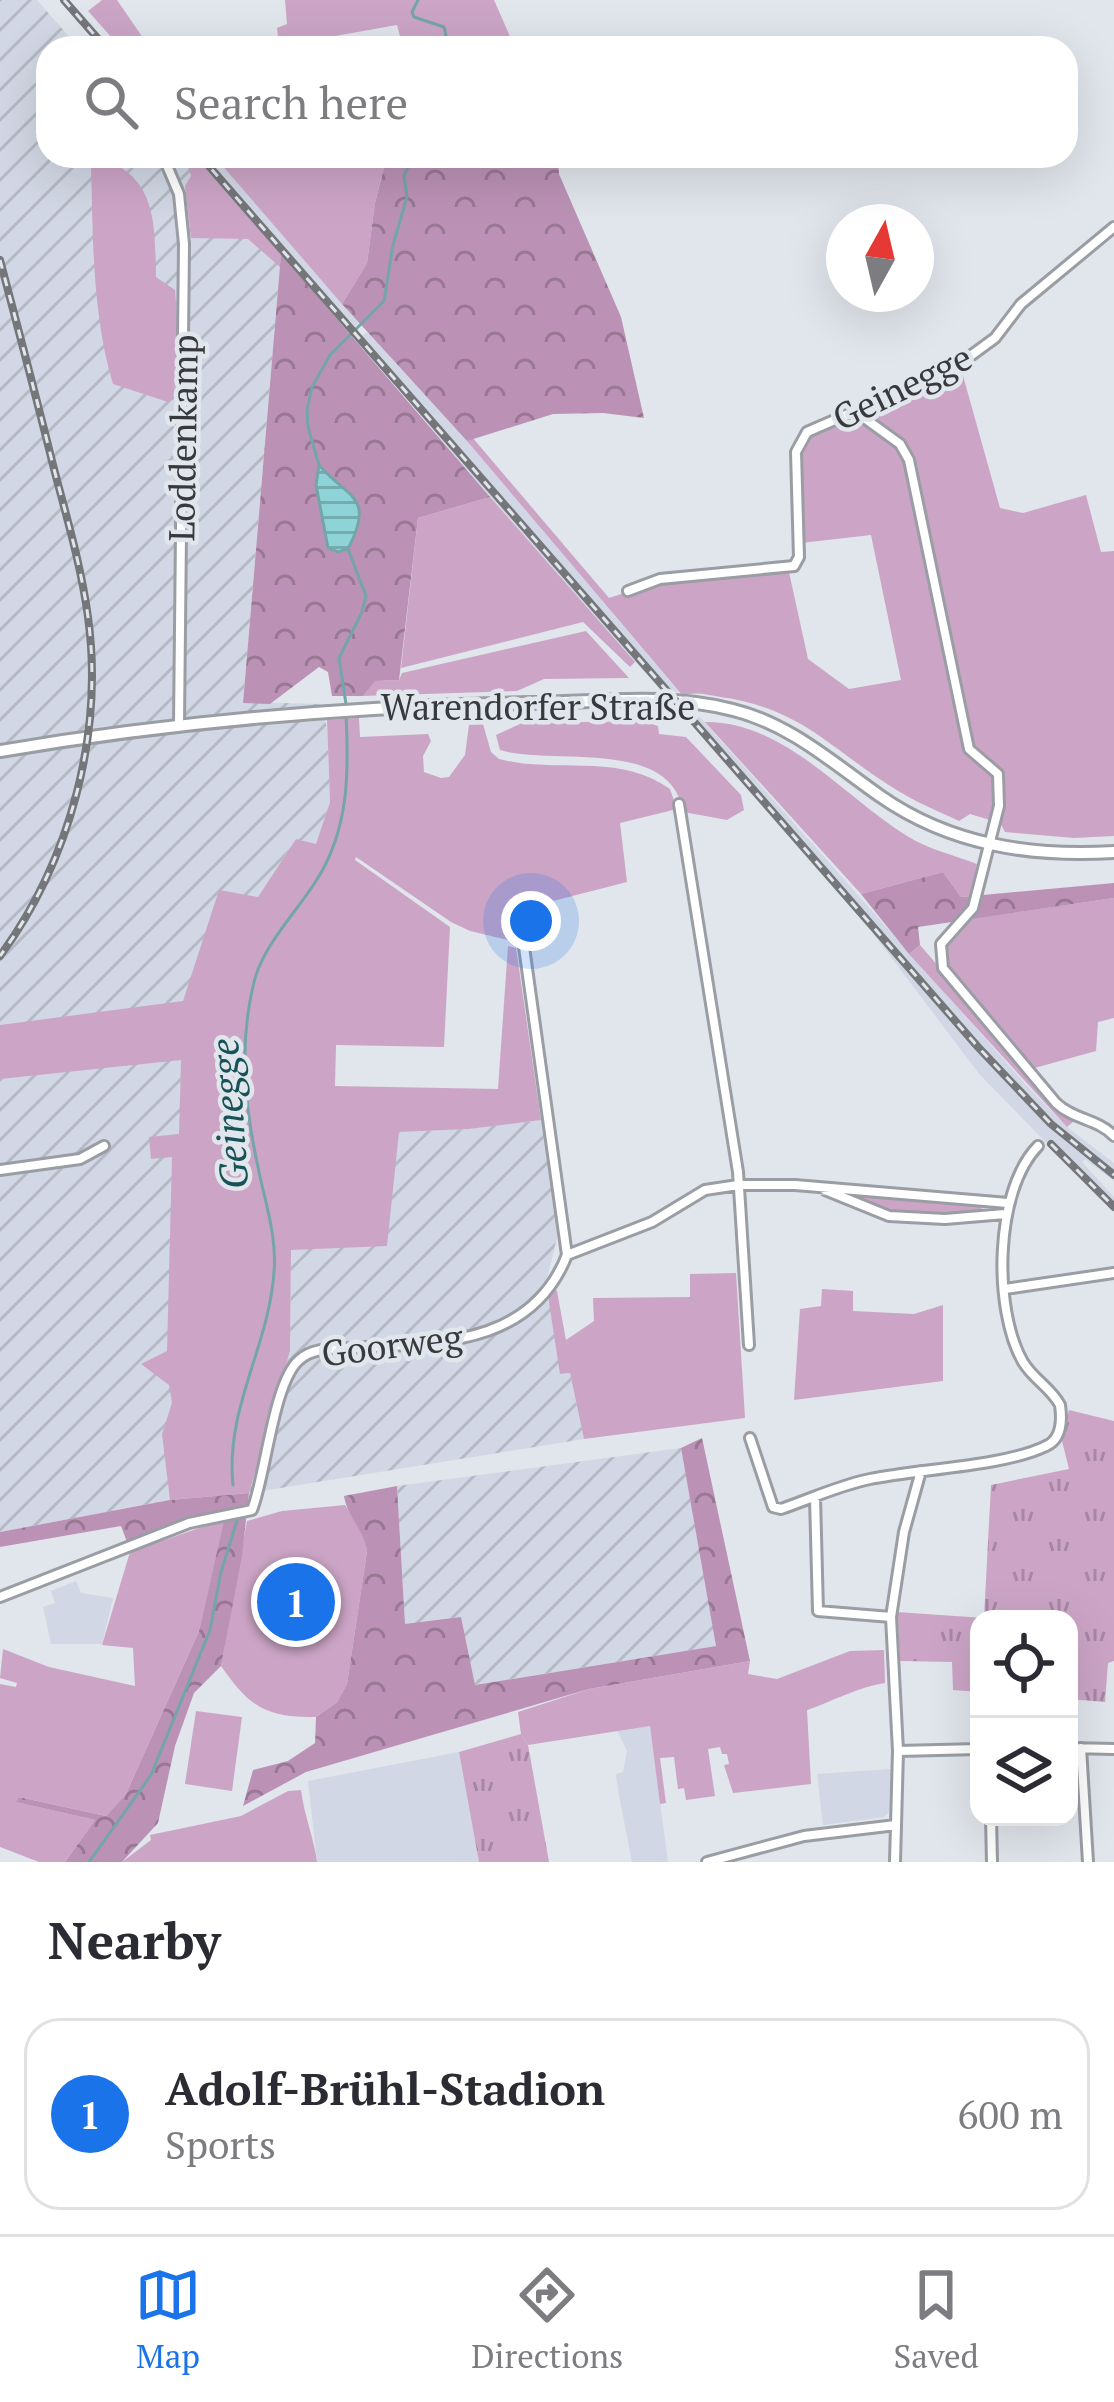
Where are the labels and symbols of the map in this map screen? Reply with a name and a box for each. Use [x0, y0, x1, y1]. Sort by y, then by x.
north arrow [826, 204, 934, 312]
street label: Geinegge [824, 333, 979, 440]
street label: Loddenkamp [157, 334, 208, 542]
street label: Warendorfer Straße [381, 683, 695, 730]
your location [501, 891, 561, 951]
water label: Geinegge [197, 1037, 259, 1191]
street label: Goorweg [319, 1312, 466, 1376]
pin: 1 [257, 1557, 335, 1647]

